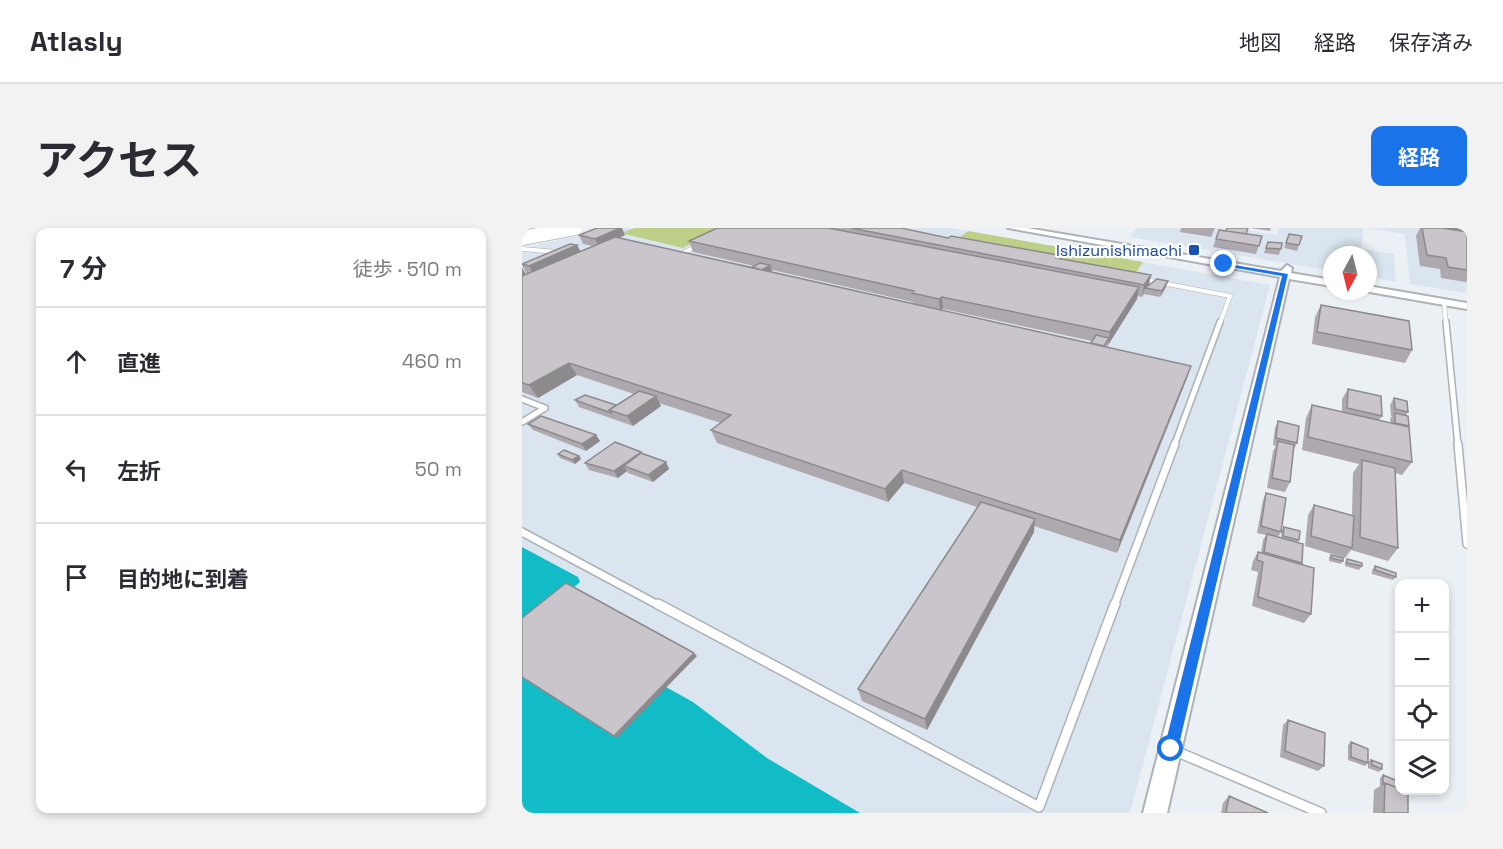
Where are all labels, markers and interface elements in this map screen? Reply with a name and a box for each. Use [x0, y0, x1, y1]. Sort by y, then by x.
text: Atlasly [30, 23, 123, 59]
text: 地図 [1239, 29, 1281, 56]
text: 経路 [1314, 29, 1356, 56]
text: 保存済み [1389, 29, 1473, 56]
button: 経路 [1371, 126, 1467, 186]
text: アクセス [36, 134, 202, 187]
place label: Ishizunishimachi [1056, 240, 1182, 261]
marker: Ishizunishimachi [1187, 243, 1201, 257]
north arrow [1323, 246, 1377, 300]
route end [1210, 250, 1236, 276]
text: 7 分 [60, 252, 107, 286]
text: 徒歩 · 510 m [353, 256, 462, 282]
icon: ahead [60, 345, 93, 378]
text: 460 m [402, 348, 462, 374]
text: 直進 [117, 349, 161, 377]
icon: left [60, 453, 93, 486]
text: 50 m [415, 456, 462, 482]
text: 左折 [117, 457, 161, 485]
icon: arrive [60, 561, 93, 594]
text: 目的地に到着 [117, 565, 249, 593]
map controls [1395, 579, 1449, 795]
button: + [1395, 579, 1449, 633]
button: − [1395, 633, 1449, 687]
button: locate [1395, 687, 1449, 741]
route start [1157, 735, 1183, 761]
button: layers [1395, 741, 1449, 795]

